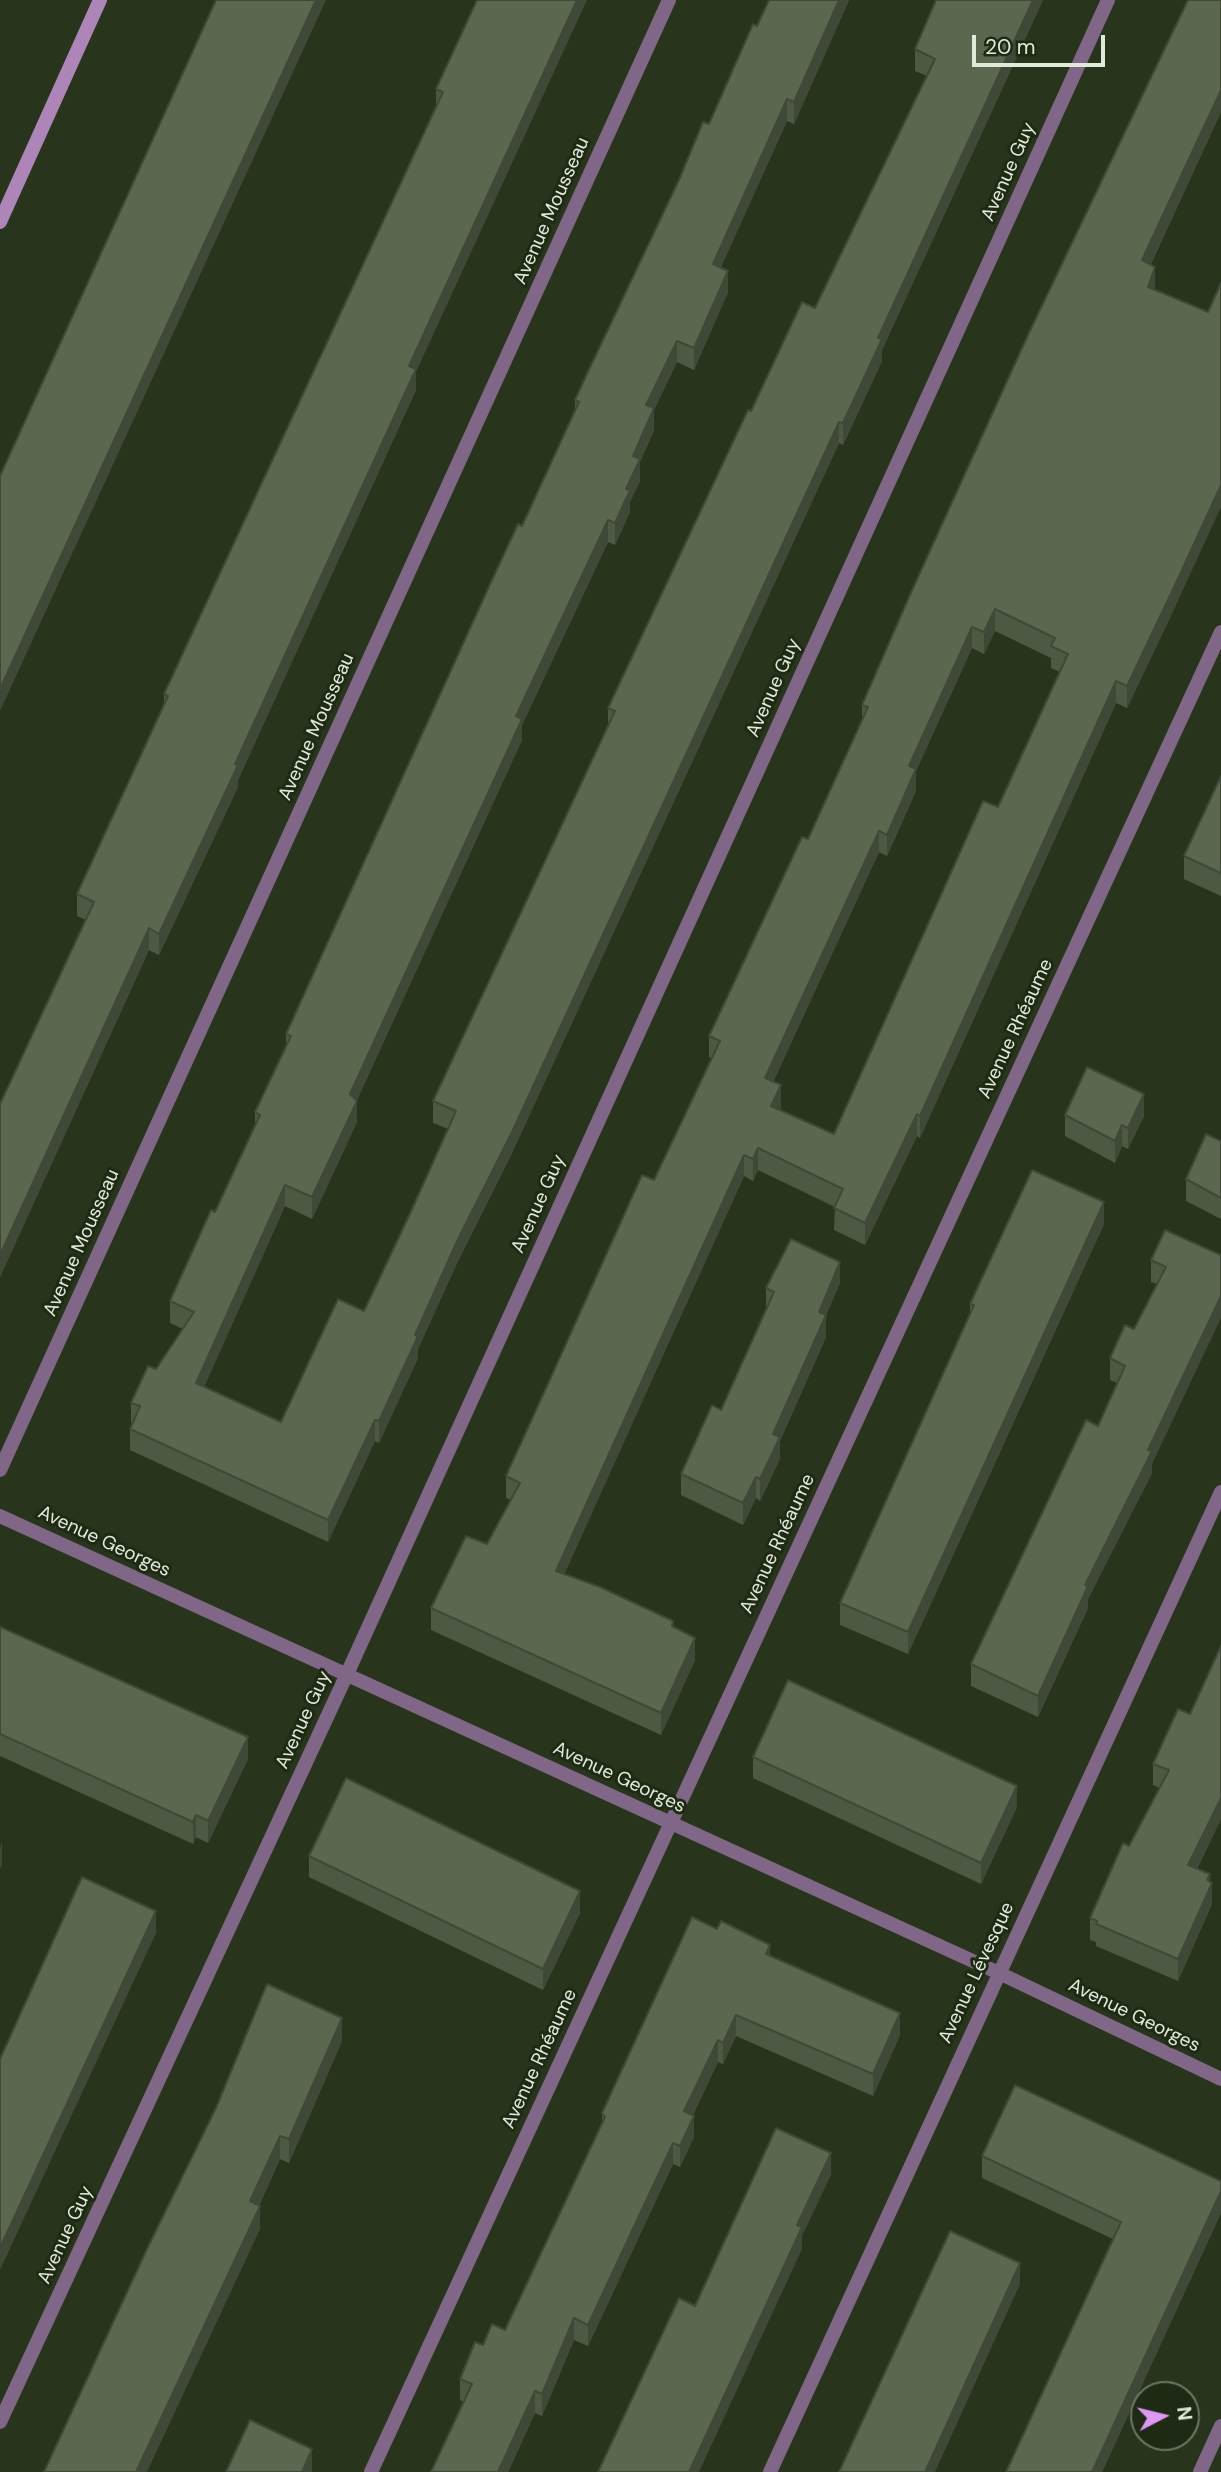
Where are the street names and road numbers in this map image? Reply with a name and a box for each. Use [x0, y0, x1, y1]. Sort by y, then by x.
street label: Avenue Guy [977, 119, 1041, 225]
street label: Avenue Mousseau [509, 134, 595, 288]
street label: Avenue Guy [742, 635, 806, 741]
street label: Avenue Mousseau [274, 650, 360, 804]
street label: Avenue Rhéaume [974, 956, 1058, 1102]
street label: Avenue Guy [507, 1151, 571, 1257]
street label: Avenue Mousseau [39, 1166, 125, 1320]
street label: Avenue Rhéaume [736, 1471, 820, 1617]
street label: Avenue Georges [34, 1501, 174, 1583]
street label: Avenue Guy [271, 1667, 337, 1773]
street label: Avenue Georges [549, 1737, 689, 1819]
street label: Avenue Lévesque [934, 1899, 1020, 2047]
street label: Avenue Georges [1065, 1974, 1203, 2058]
street label: Avenue Rhéaume [498, 1986, 582, 2132]
street label: Avenue Guy [33, 2182, 99, 2288]

